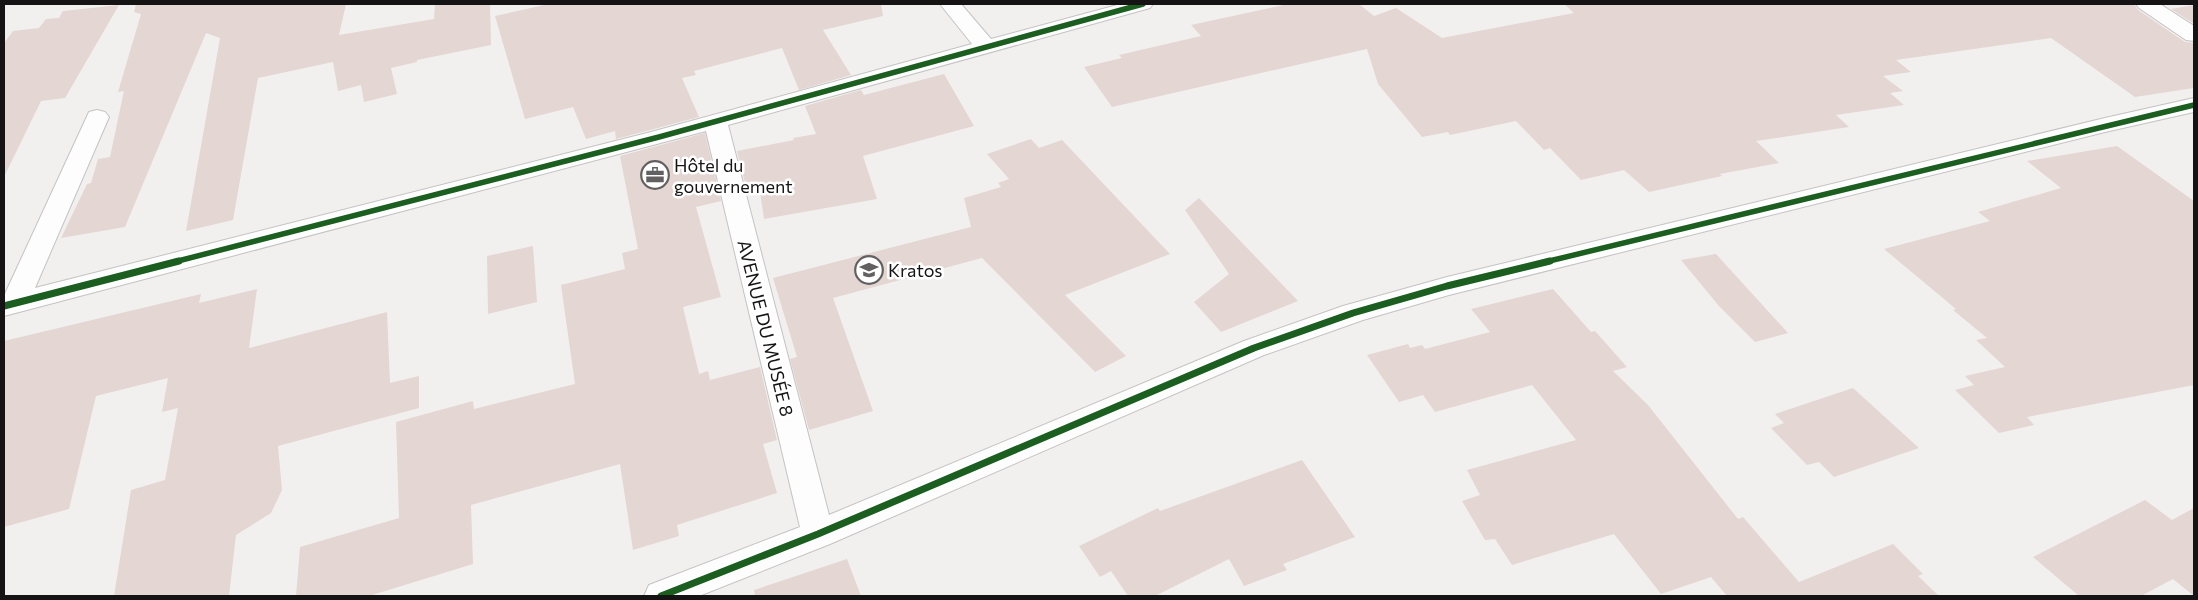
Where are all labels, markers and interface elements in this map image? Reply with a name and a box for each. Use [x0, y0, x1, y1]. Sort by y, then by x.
place label: Hôtel du gouvernement [674, 154, 793, 197]
office icon: Hôtel du gouvernement [640, 160, 670, 190]
street label: AVENUE DU MUSÉE 8 [733, 237, 799, 419]
school or university icon: Kratos [854, 255, 884, 285]
place label: Kratos [888, 259, 943, 281]

